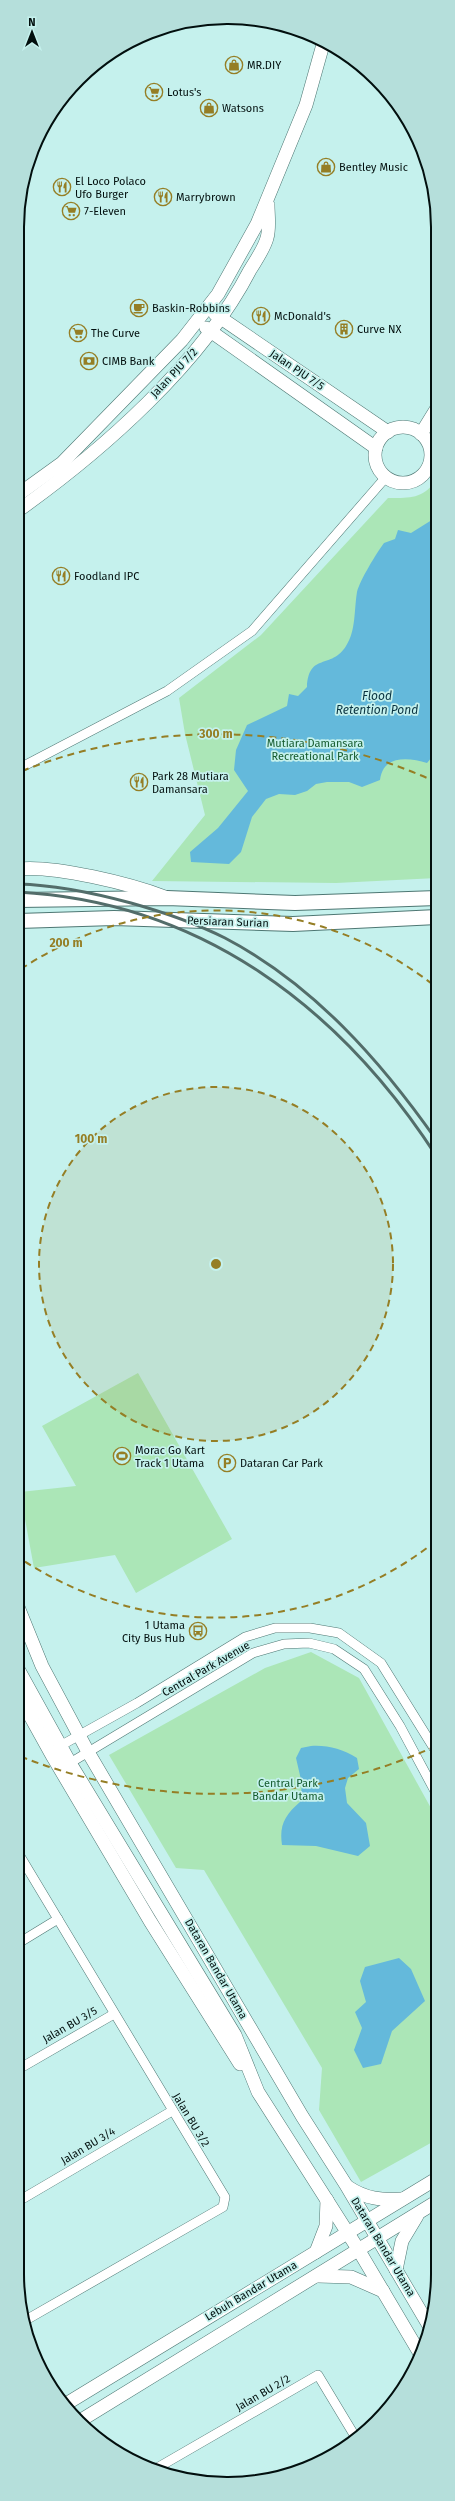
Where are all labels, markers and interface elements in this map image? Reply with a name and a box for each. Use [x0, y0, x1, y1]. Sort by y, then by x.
north arrow [12, 12, 52, 52]
text: N [28, 16, 36, 29]
shop icon: MR.DIY [224, 55, 244, 75]
place label: MR.DIY [247, 59, 281, 72]
supermarket icon: Lotus's [144, 82, 164, 102]
place label: Lotus's [167, 86, 201, 99]
shop icon: Watsons [199, 98, 219, 118]
place label: Watsons [222, 102, 264, 115]
shop icon: Bentley Music [316, 157, 336, 177]
place label: Bentley Music [339, 161, 408, 174]
place label: El Loco Polaco Ufo Burger [75, 175, 146, 201]
restaurant icon: El Loco Polaco Ufo Burger [52, 177, 72, 197]
restaurant icon: Marrybrown [153, 187, 173, 207]
place label: Marrybrown [176, 191, 236, 204]
supermarket icon: 7-Eleven [61, 201, 81, 221]
place label: 7-Eleven [84, 205, 126, 218]
cafe icon: Baskin-Robbins [129, 298, 149, 318]
place label: Baskin-Robbins [152, 302, 230, 315]
restaurant icon: McDonald's [251, 306, 271, 326]
place label: McDonald's [274, 310, 331, 323]
building icon: Curve NX [334, 319, 354, 339]
supermarket icon: The Curve [68, 323, 88, 343]
place label: Curve NX [357, 323, 401, 336]
place label: The Curve [91, 327, 140, 340]
street label: Jalan PJU 7/2 [148, 346, 200, 400]
street label: Jalan PJU 7/5 [267, 347, 327, 393]
bank icon: CIMB Bank [79, 351, 99, 371]
place label: CIMB Bank [102, 355, 155, 368]
restaurant icon: Foodland IPC [51, 566, 71, 586]
place label: Foodland IPC [74, 570, 139, 583]
water label: Flood Retention Pond [336, 689, 418, 717]
text: 300 m [198, 727, 233, 741]
park label: Mutiara Damansara Recreational Park [267, 737, 363, 763]
place label: Park 28 Mutiara Damansara [152, 770, 229, 796]
restaurant icon: Park 28 Mutiara Damansara [129, 772, 149, 792]
street label: Persiaran Surian [187, 914, 269, 930]
text: 200 m [49, 936, 83, 950]
text: 100 m [75, 1132, 107, 1146]
centre of rings [209, 1257, 223, 1271]
place label: Morac Go Kart Track 1 Utama [135, 1444, 205, 1470]
sports icon: Morac Go Kart Track 1 Utama [112, 1446, 132, 1466]
parking icon: Dataran Car Park [217, 1453, 237, 1473]
place label: Dataran Car Park [240, 1457, 323, 1470]
place label: 1 Utama City Bus Hub [122, 1619, 185, 1645]
bus stop icon: 1 Utama City Bus Hub [188, 1621, 208, 1641]
street label: Central Park Avenue [160, 1639, 252, 1699]
park label: Central Park Bandar Utama [252, 1777, 324, 1803]
street label: Dataran Bandar Utama [182, 1917, 250, 2021]
street label: Jalan BU 3/5 [40, 2004, 100, 2046]
street label: Jalan BU 3/2 [170, 2091, 212, 2149]
street label: Jalan BU 3/4 [59, 2125, 118, 2167]
street label: Dataran Bandar Utama [348, 2195, 418, 2299]
street label: Lebuh Bandar Utama [203, 2258, 299, 2324]
street label: Jalan BU 2/2 [233, 2372, 293, 2414]

